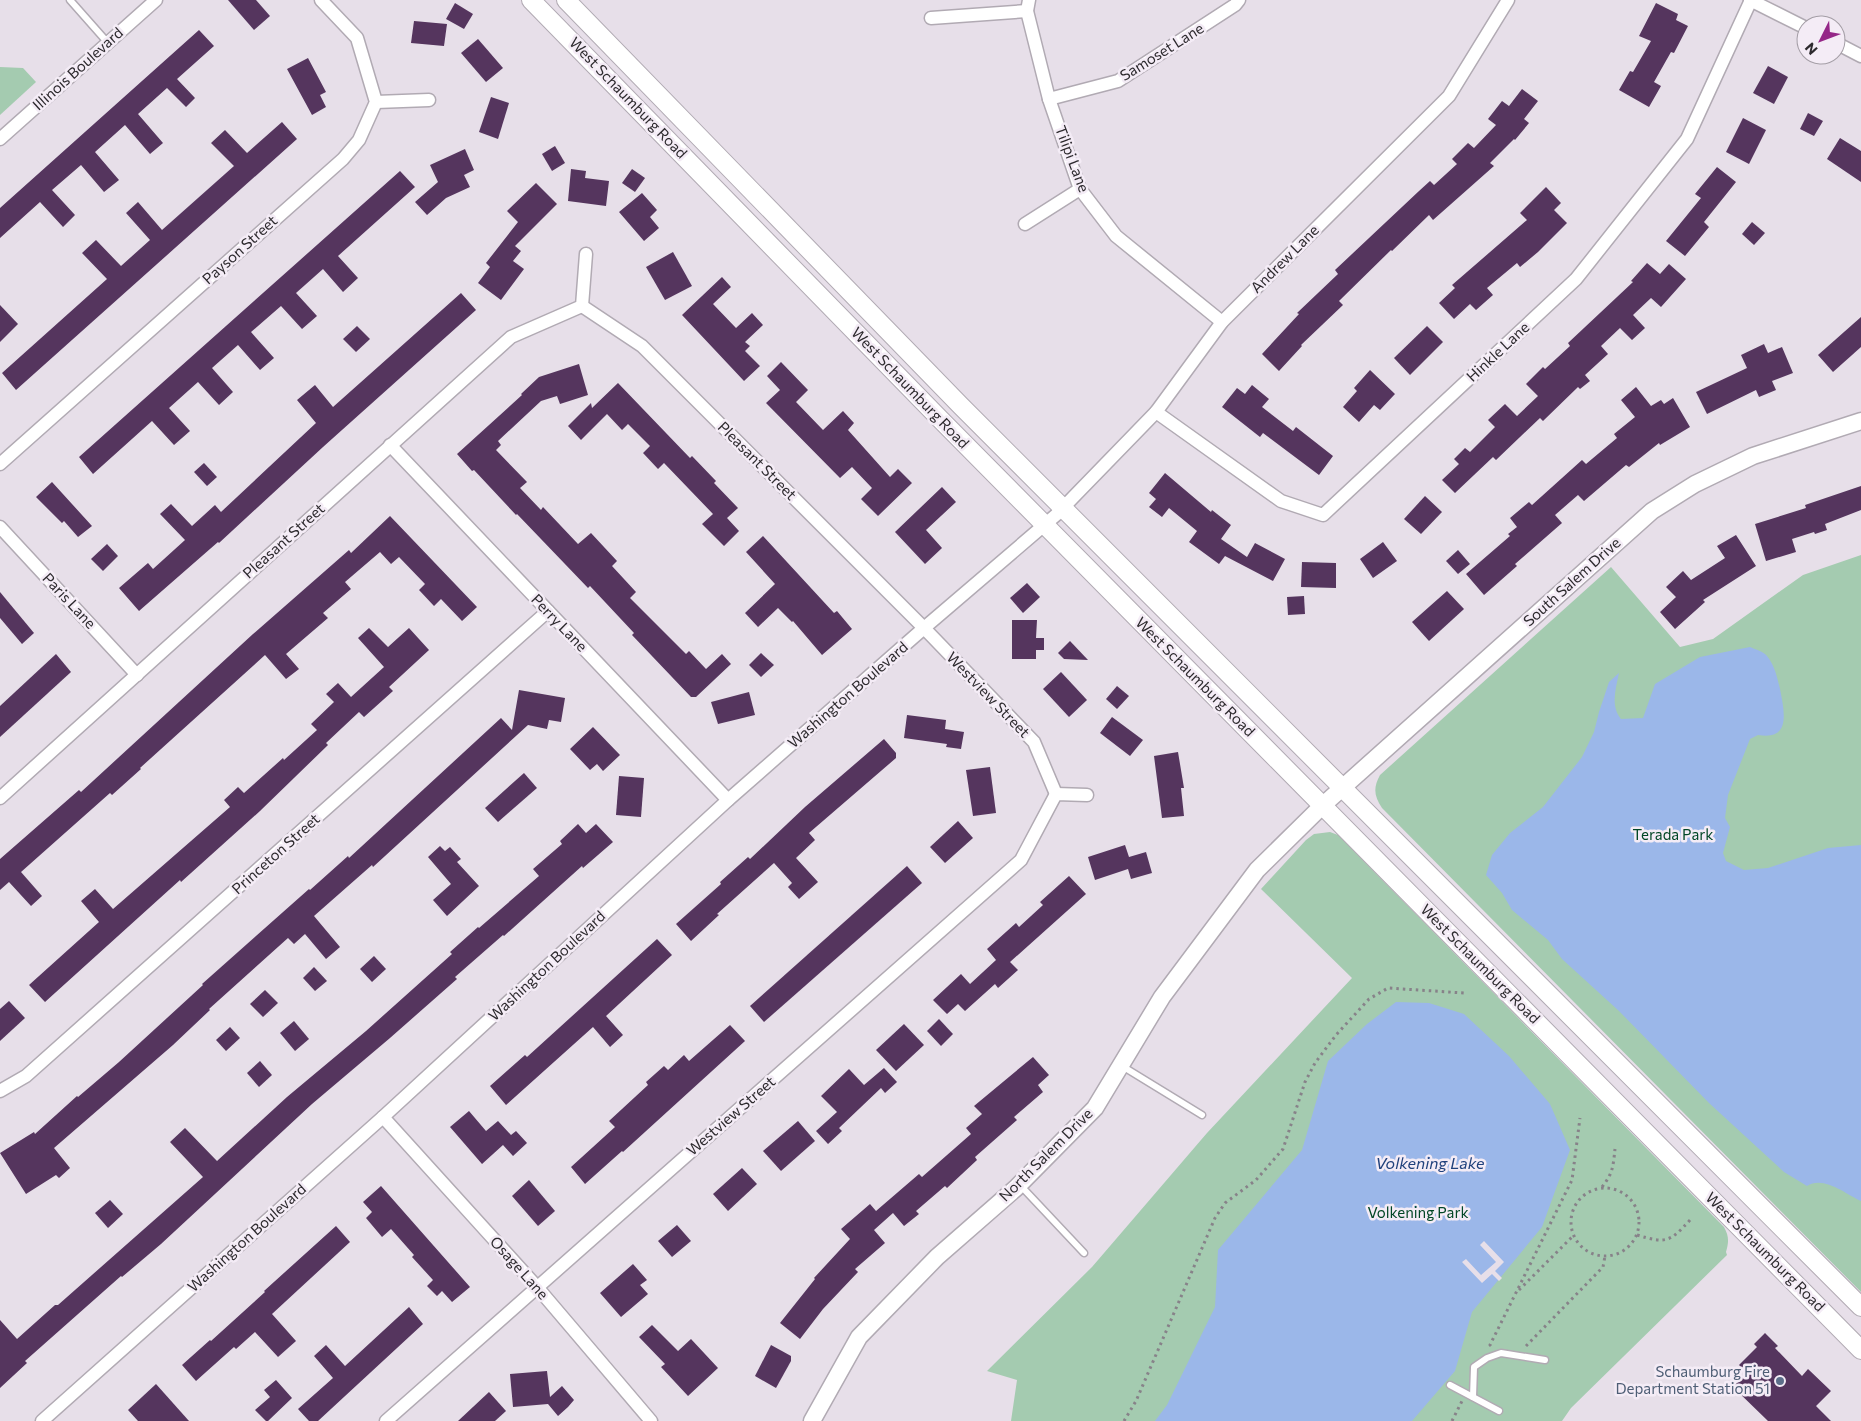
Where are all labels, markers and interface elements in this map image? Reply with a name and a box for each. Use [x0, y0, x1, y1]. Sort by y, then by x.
north arrow [1796, 15, 1846, 65]
street label: Samoset Lane [1116, 18, 1207, 84]
street label: Illinois Boulevard [29, 23, 126, 113]
street label: West Schaumburg Road [566, 33, 691, 162]
text: N [1801, 39, 1821, 59]
street label: Tilipi Lane [1052, 123, 1094, 194]
street label: Payson Street [198, 211, 280, 288]
street label: Andrew Lane [1247, 220, 1322, 296]
street label: Hinkle Lane [1462, 318, 1533, 385]
street label: West Schaumburg Road [848, 323, 973, 452]
street label: Pleasant Street [715, 417, 801, 503]
street label: Pleasant Street [239, 499, 328, 582]
street label: South Salem Drive [1519, 533, 1624, 630]
street label: Paris Lane [39, 569, 100, 632]
street label: Perry Lane [528, 590, 591, 655]
street label: West Schaumburg Road [1132, 613, 1259, 740]
street label: Washington Boulevard [784, 637, 911, 751]
street label: Westview Street [943, 648, 1034, 741]
street label: Princeton Street [228, 809, 323, 897]
park label: Terada Park [1633, 825, 1713, 843]
street label: West Schaumburg Road [1417, 900, 1544, 1027]
street label: Washington Boulevard [484, 906, 608, 1024]
street label: Westview Street [682, 1072, 778, 1159]
street label: North Salem Drive [995, 1104, 1096, 1205]
water label: Volkening Lake [1376, 1153, 1485, 1172]
street label: Washington Boulevard [183, 1179, 309, 1295]
street label: West Schaumburg Road [1702, 1188, 1829, 1315]
park label: Volkening Park [1367, 1203, 1469, 1221]
street label: Osage Lane [487, 1232, 553, 1303]
place label: Schaumburg Fire Department Station 51 [1615, 1362, 1770, 1397]
marker: Schaumburg Fire Department Station 51 [1774, 1375, 1786, 1387]

